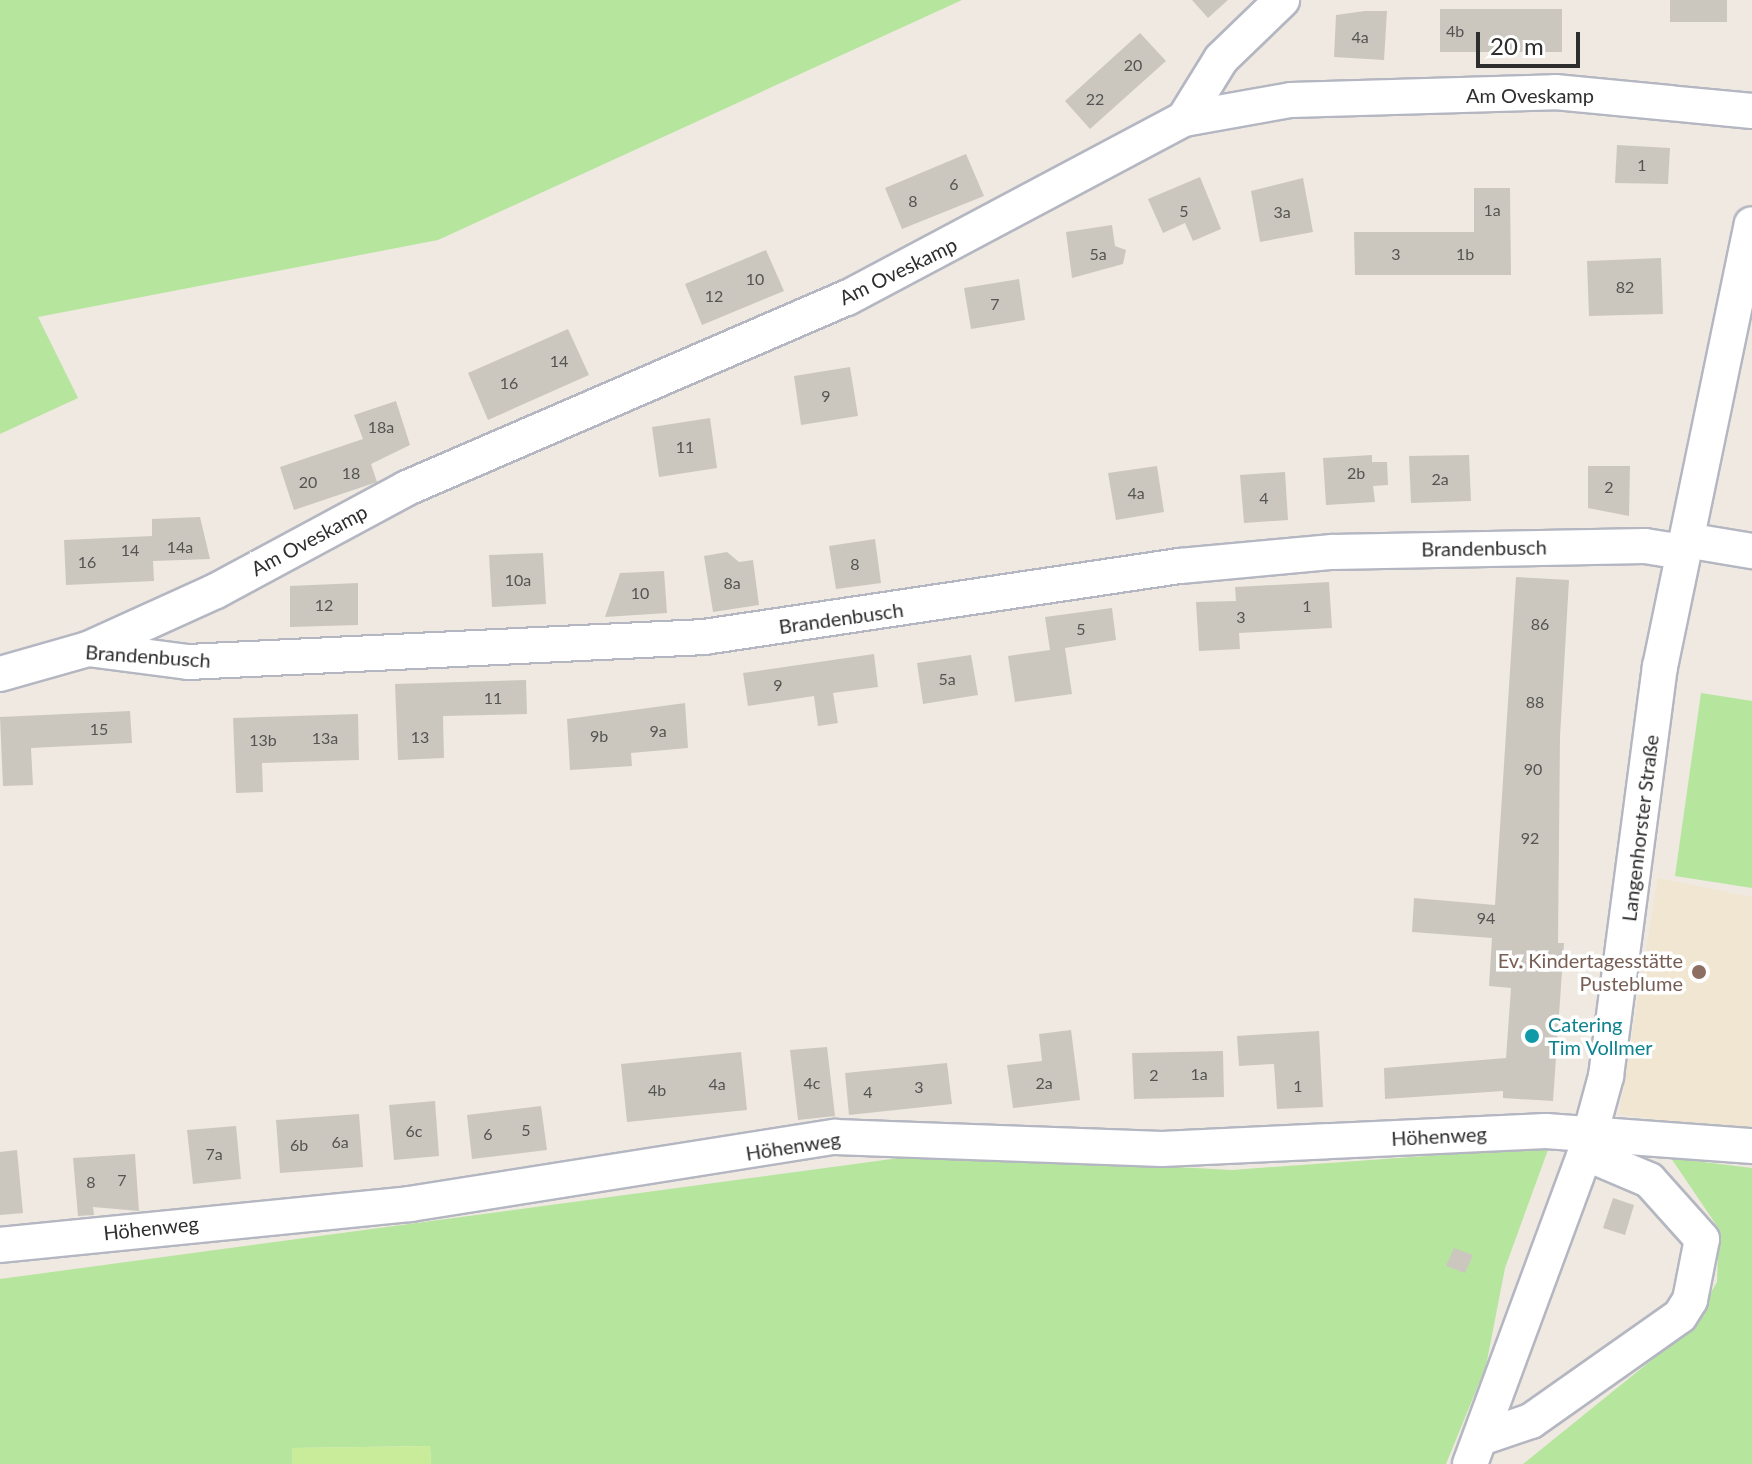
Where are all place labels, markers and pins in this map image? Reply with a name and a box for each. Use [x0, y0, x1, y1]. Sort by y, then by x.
place label: Ev. Kindertagesstätte Pusteblume [1498, 948, 1683, 995]
marker: Ev. Kindertagesstätte Pusteblume [1690, 963, 1708, 981]
place label: Catering Tim Vollmer [1548, 1012, 1653, 1059]
marker: Catering Tim Vollmer [1523, 1027, 1541, 1045]

